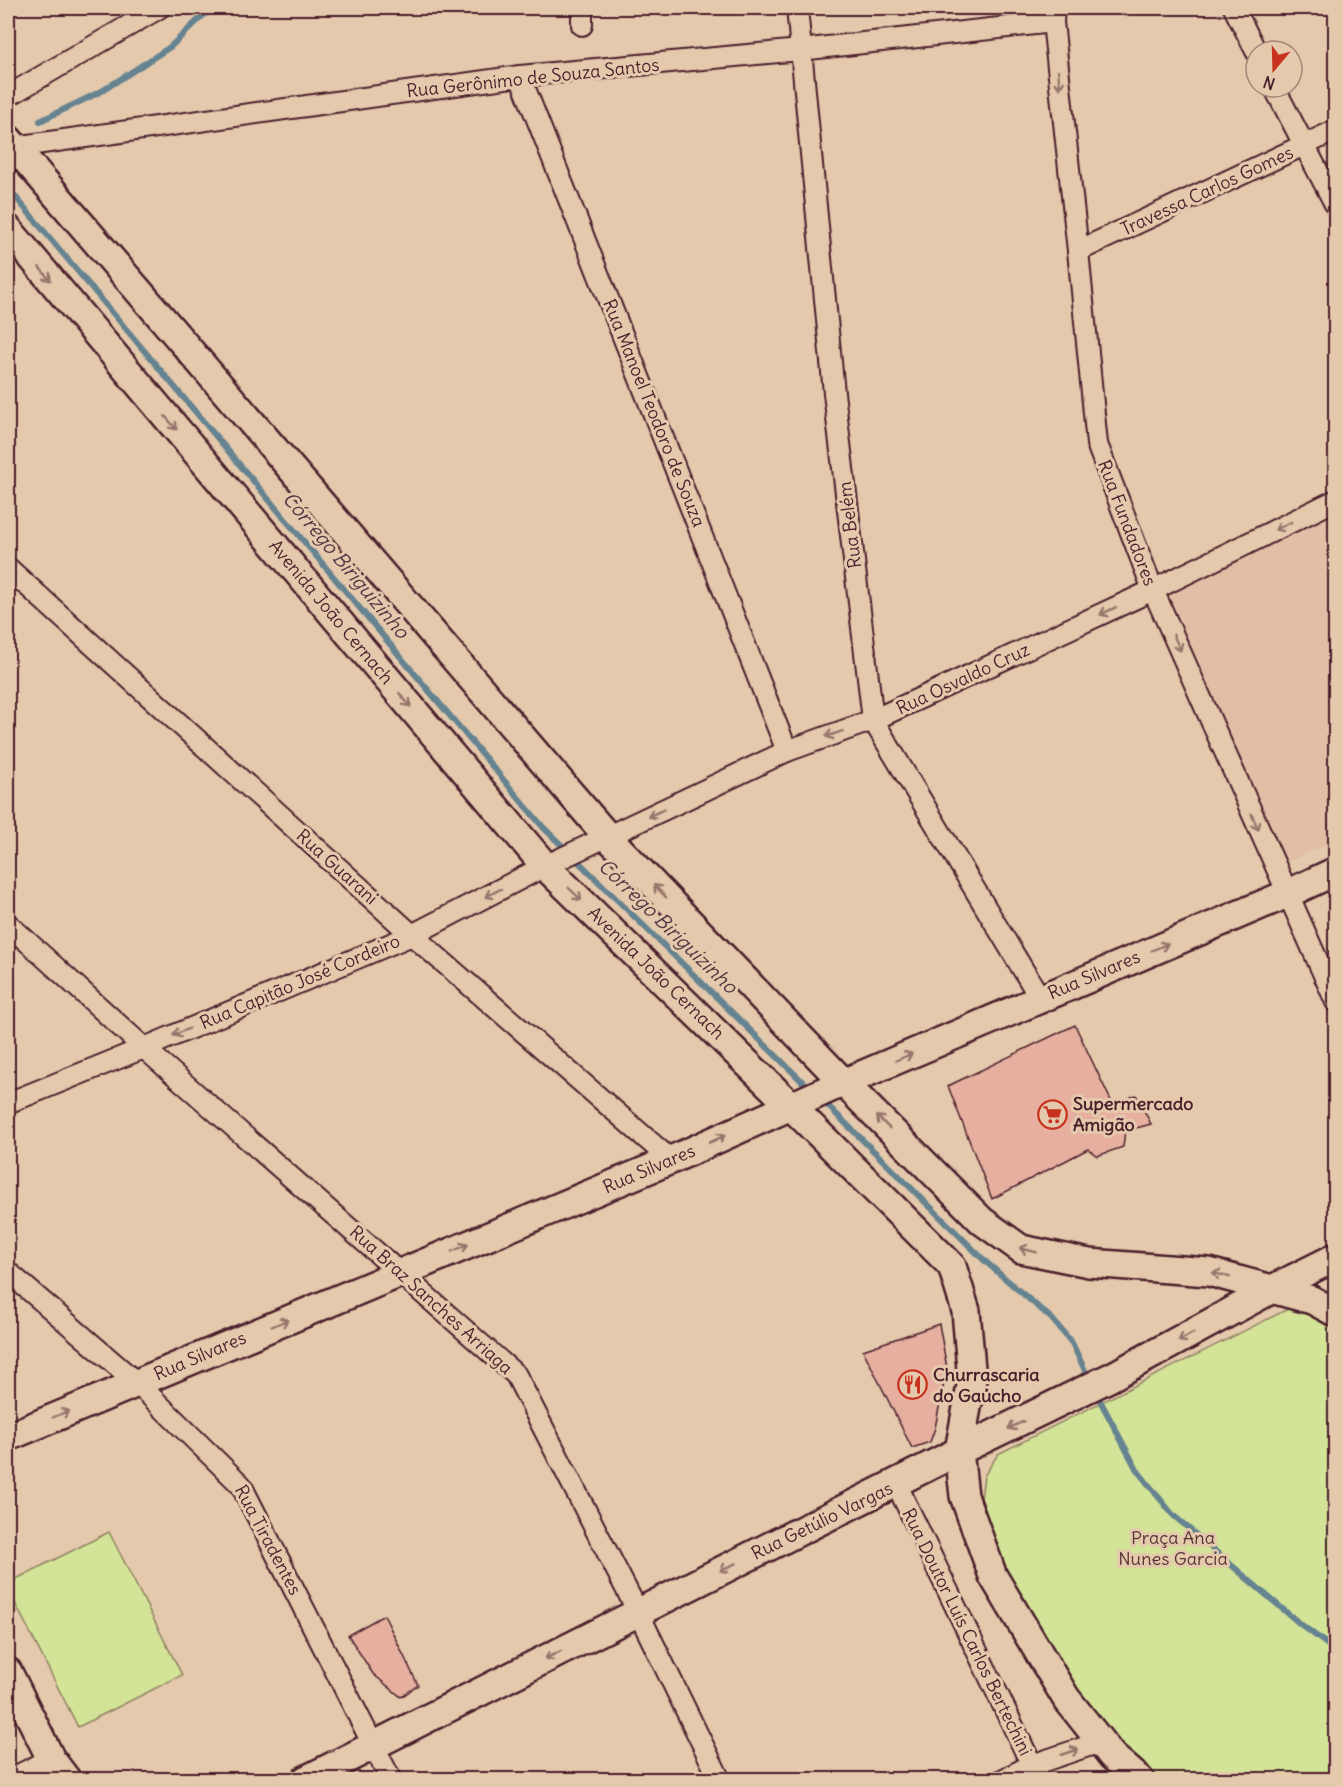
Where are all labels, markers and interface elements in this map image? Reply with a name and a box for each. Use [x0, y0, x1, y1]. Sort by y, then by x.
north arrow [1244, 39, 1304, 99]
street label: Rua Gerônimo de Souza Santos [405, 53, 660, 102]
one-way arrow [1054, 70, 1065, 89]
text: N [1261, 72, 1278, 94]
street label: Travessa Carlos Gomes [1117, 140, 1297, 241]
one-way arrow [38, 266, 52, 281]
street label: Rua Manoel Teodoro de Souza [598, 295, 711, 530]
one-way arrow [164, 415, 178, 430]
street label: Rua Fundadores [1093, 457, 1162, 589]
street label: Rua Belém [833, 480, 866, 570]
water label: Córrego Biriguizinho [278, 486, 416, 644]
one-way arrow [1274, 520, 1292, 532]
street label: Avenida João Cernach [264, 535, 399, 689]
one-way arrow [1099, 606, 1117, 617]
one-way arrow [1172, 634, 1183, 652]
street label: Rua Osvaldo Cruz [892, 637, 1034, 720]
one-way arrow [398, 692, 412, 707]
one-way arrow [825, 729, 844, 740]
one-way arrow [648, 807, 666, 819]
one-way arrow [1250, 812, 1262, 830]
street label: Rua Guarani [292, 824, 383, 909]
water label: Córrego Biriguizinho [594, 853, 744, 1000]
one-way arrow [653, 884, 667, 899]
one-way arrow [567, 887, 582, 902]
one-way arrow [485, 888, 503, 899]
street label: Avenida João Cernach [583, 901, 730, 1044]
street label: Rua Capitão José Cordeiro [196, 929, 403, 1034]
one-way arrow [1151, 941, 1169, 953]
street label: Rua Silvares [1044, 945, 1143, 1004]
one-way arrow [173, 1027, 191, 1038]
one-way arrow [894, 1051, 912, 1062]
place label: Supermercado Amigão [1073, 1092, 1193, 1136]
supermarket icon: Supermercado Amigão [1036, 1098, 1068, 1130]
one-way arrow [876, 1115, 891, 1130]
one-way arrow [707, 1132, 725, 1144]
street label: Rua Silvares [599, 1139, 698, 1198]
street label: Rua Braz Sanches Arriaga [345, 1220, 518, 1379]
one-way arrow [450, 1242, 469, 1253]
one-way arrow [1019, 1244, 1038, 1255]
one-way arrow [1212, 1268, 1231, 1280]
one-way arrow [270, 1317, 289, 1328]
street label: Rua Silvares [150, 1326, 249, 1385]
one-way arrow [1177, 1332, 1195, 1343]
place label: Churrascaria do Gaúcho [933, 1363, 1040, 1407]
restaurant icon: Churrascaria do Gaúcho [896, 1369, 928, 1401]
one-way arrow [52, 1408, 70, 1419]
one-way arrow [1007, 1420, 1025, 1431]
street label: Rua Getúlio Vargas [747, 1476, 896, 1565]
street label: Rua Tiradentes [230, 1481, 307, 1599]
street label: Rua Doutor Luís Carlos Bertechini [897, 1504, 1038, 1759]
park label: Praça Ana Nunes Garcia [1118, 1526, 1228, 1570]
one-way arrow [719, 1562, 737, 1574]
one-way arrow [545, 1649, 563, 1661]
one-way arrow [1060, 1745, 1079, 1756]

